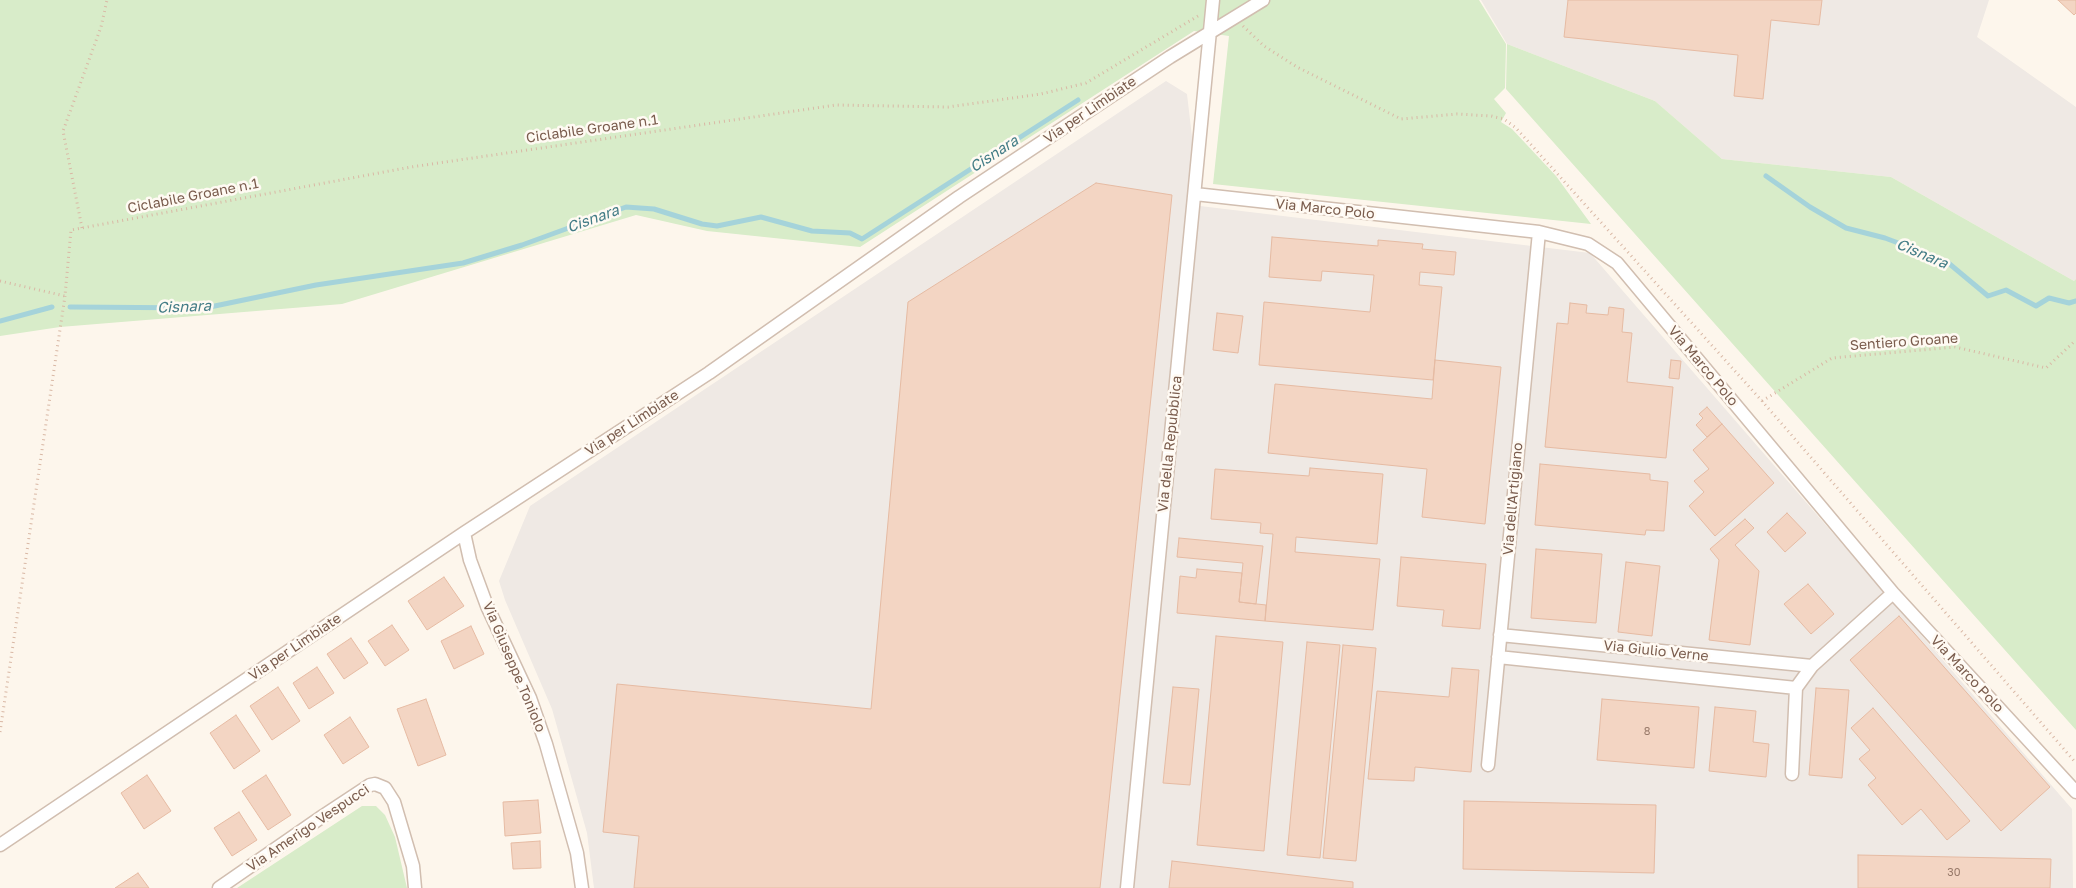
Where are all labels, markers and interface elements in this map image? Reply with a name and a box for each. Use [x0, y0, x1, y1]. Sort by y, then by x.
street label: Via per Limbiate [1040, 73, 1140, 147]
street label: Ciclabile Groane n.1 [525, 111, 659, 147]
water label: Cisnara [966, 132, 1022, 176]
street label: Ciclabile Groane n.1 [126, 175, 260, 217]
street label: Via Marco Polo [1275, 195, 1375, 223]
water label: Cisnara [565, 201, 621, 237]
water label: Cisnara [1894, 235, 1950, 273]
water label: Cisnara [157, 297, 211, 317]
street label: Via Marco Polo [1665, 322, 1741, 410]
street label: Sentiero Groane [1849, 330, 1959, 354]
street label: Via della Repubblica [1154, 375, 1186, 513]
street label: Via per Limbiate [582, 386, 682, 460]
street label: Via dell'Artigiano [1500, 442, 1526, 556]
street label: Via Giuseppe Toniolo [479, 599, 549, 735]
street label: Via per Limbiate [245, 610, 345, 684]
street label: Via Marco Polo [1927, 632, 2007, 716]
street label: Via Giulio Verne [1603, 637, 1709, 665]
house number: 8 [1644, 725, 1650, 739]
street label: Via Amerigo Vespucci [243, 781, 373, 875]
house number: 30 [1947, 866, 1961, 880]

